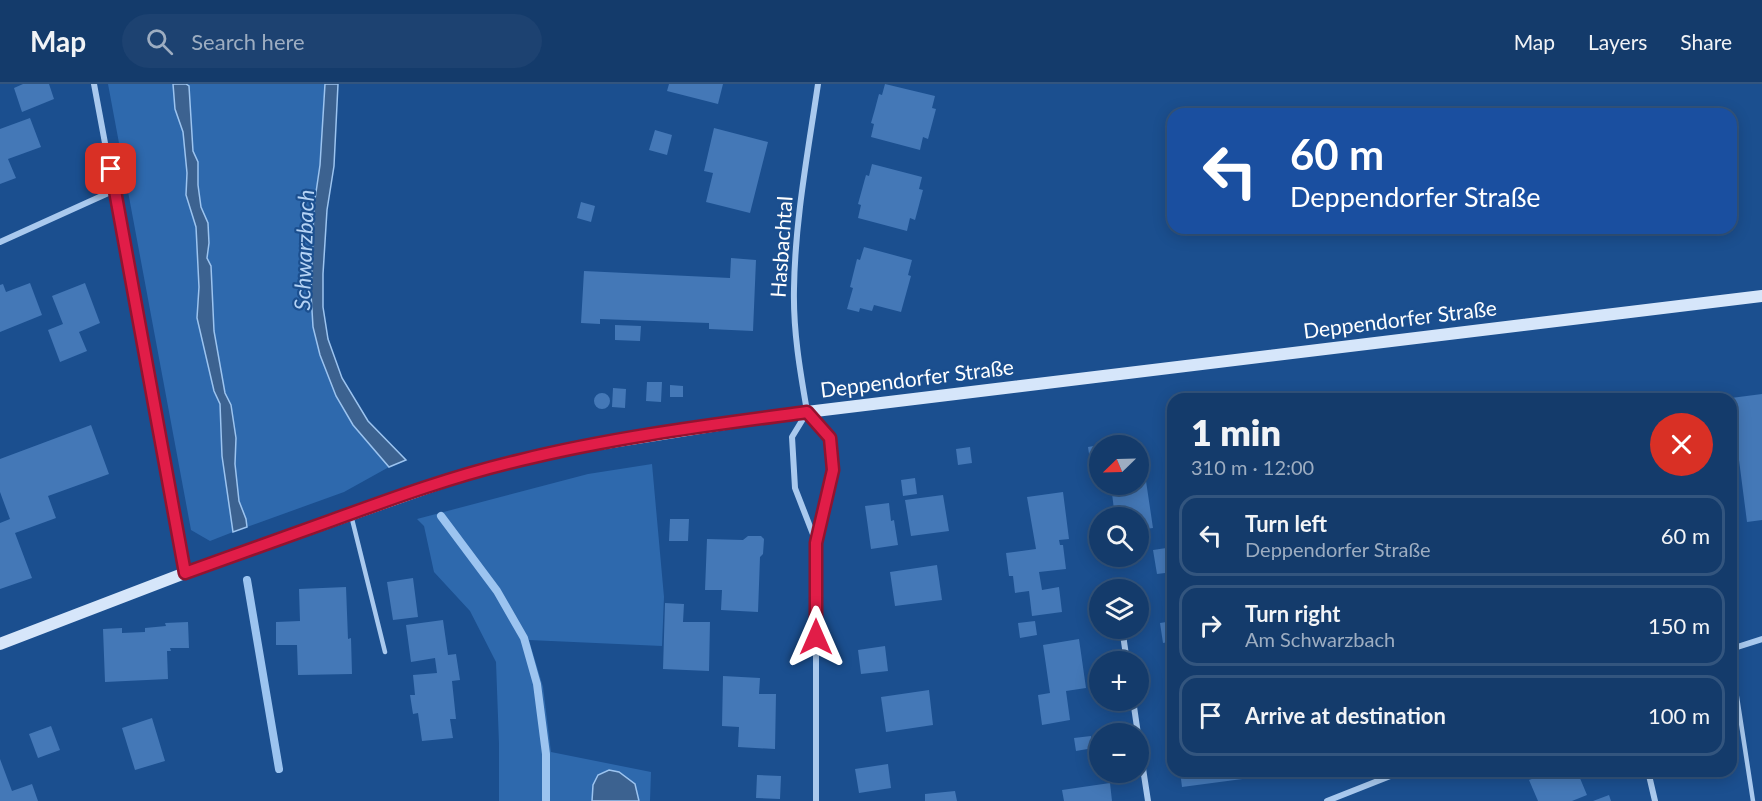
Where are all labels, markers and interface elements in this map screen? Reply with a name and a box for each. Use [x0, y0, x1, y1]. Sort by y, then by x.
search box [122, 14, 542, 68]
text: Map [30, 24, 86, 58]
icon: search [143, 25, 176, 58]
text: Search here [191, 28, 305, 55]
text: Map [1514, 29, 1555, 54]
text: Layers [1588, 29, 1647, 54]
text: Share [1680, 29, 1732, 54]
text: 60 m [1290, 129, 1384, 179]
icon: left [1191, 132, 1269, 210]
pin [85, 143, 136, 194]
icon: arrive [94, 152, 127, 185]
text: Deppendorfer Straße [1290, 180, 1541, 213]
water label: Schwarzbach [288, 189, 319, 311]
street label: Hasbachtal [764, 195, 797, 299]
street label: Deppendorfer Straße [1302, 294, 1498, 343]
street label: Deppendorfer Straße [819, 353, 1015, 402]
text: 1 min [1191, 410, 1281, 454]
button: close [1650, 413, 1713, 476]
north arrow [1089, 435, 1149, 495]
map controls [1089, 435, 1149, 783]
text: 310 m · 12:00 [1191, 455, 1314, 479]
button: search [1089, 507, 1149, 567]
text: Turn left [1245, 510, 1327, 537]
icon: left [1194, 519, 1227, 552]
text: 60 m [1661, 522, 1710, 549]
text: Deppendorfer Straße [1245, 537, 1431, 561]
button: layers [1089, 579, 1149, 639]
text: Turn right [1245, 600, 1340, 627]
position arrow [784, 605, 848, 669]
icon: right [1194, 609, 1227, 642]
text: 150 m [1648, 612, 1710, 639]
text: Am Schwarzbach [1245, 627, 1395, 651]
button: + [1089, 651, 1149, 711]
icon: arrive [1194, 699, 1227, 732]
text: Arrive at destination [1245, 702, 1446, 729]
text: 100 m [1648, 702, 1710, 729]
button: − [1089, 723, 1149, 783]

